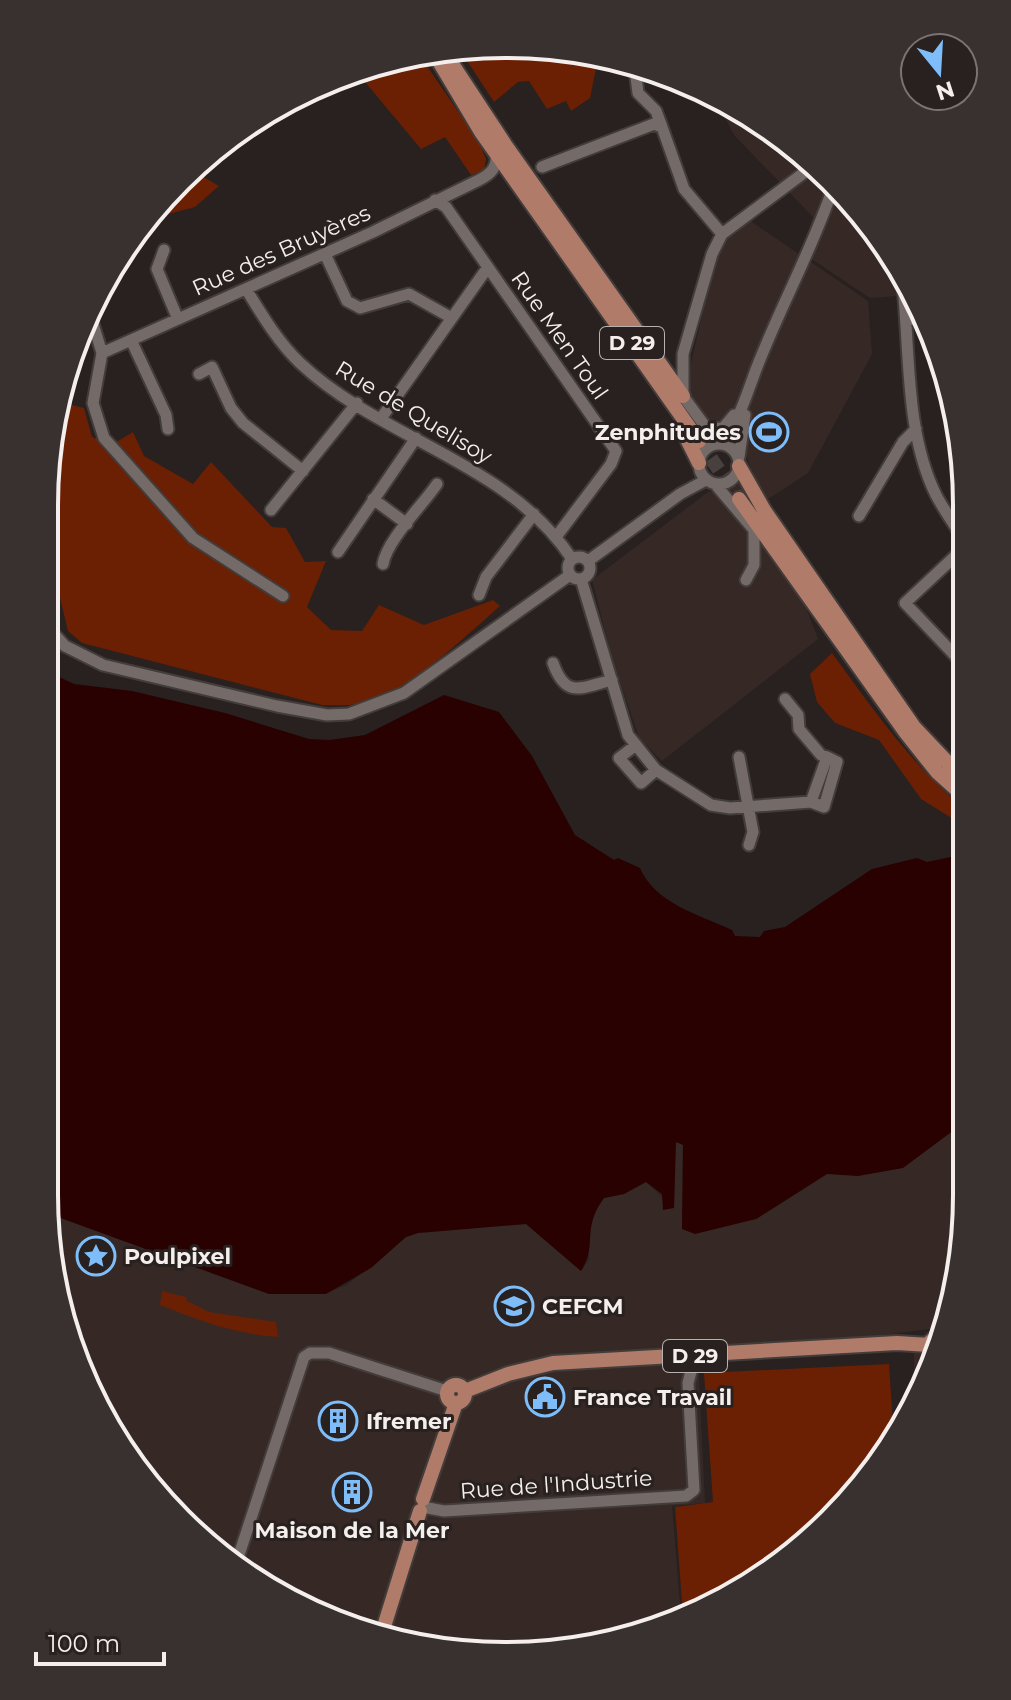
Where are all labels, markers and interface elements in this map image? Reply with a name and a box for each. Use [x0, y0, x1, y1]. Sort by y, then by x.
north arrow [899, 32, 979, 112]
text: N [932, 75, 958, 106]
street label: Rue des Bruyères [188, 199, 375, 302]
street label: Rue Men Toul [505, 266, 614, 405]
road number: D 29 [600, 327, 664, 359]
street label: Rue de Quelisoy [330, 355, 497, 470]
sports icon: Zenphitudes [748, 411, 790, 453]
place label: Zenphitudes [595, 419, 741, 446]
place icon: Poulpixel [75, 1235, 117, 1277]
place label: Poulpixel [124, 1243, 231, 1270]
school or university icon: CEFCM [493, 1285, 535, 1327]
place label: CEFCM [542, 1293, 624, 1320]
road number: D 29 [663, 1340, 727, 1372]
public building icon: France Travail [524, 1376, 566, 1418]
place label: France Travail [573, 1384, 732, 1411]
building icon: Ifremer [317, 1400, 359, 1442]
place label: Ifremer [366, 1408, 451, 1435]
street label: Rue de l'Industrie [459, 1464, 653, 1505]
building icon: Maison de la Mer [331, 1471, 373, 1513]
place label: Maison de la Mer [255, 1517, 449, 1544]
scale bar [36, 1616, 164, 1666]
text: 100 m [48, 1629, 120, 1658]

